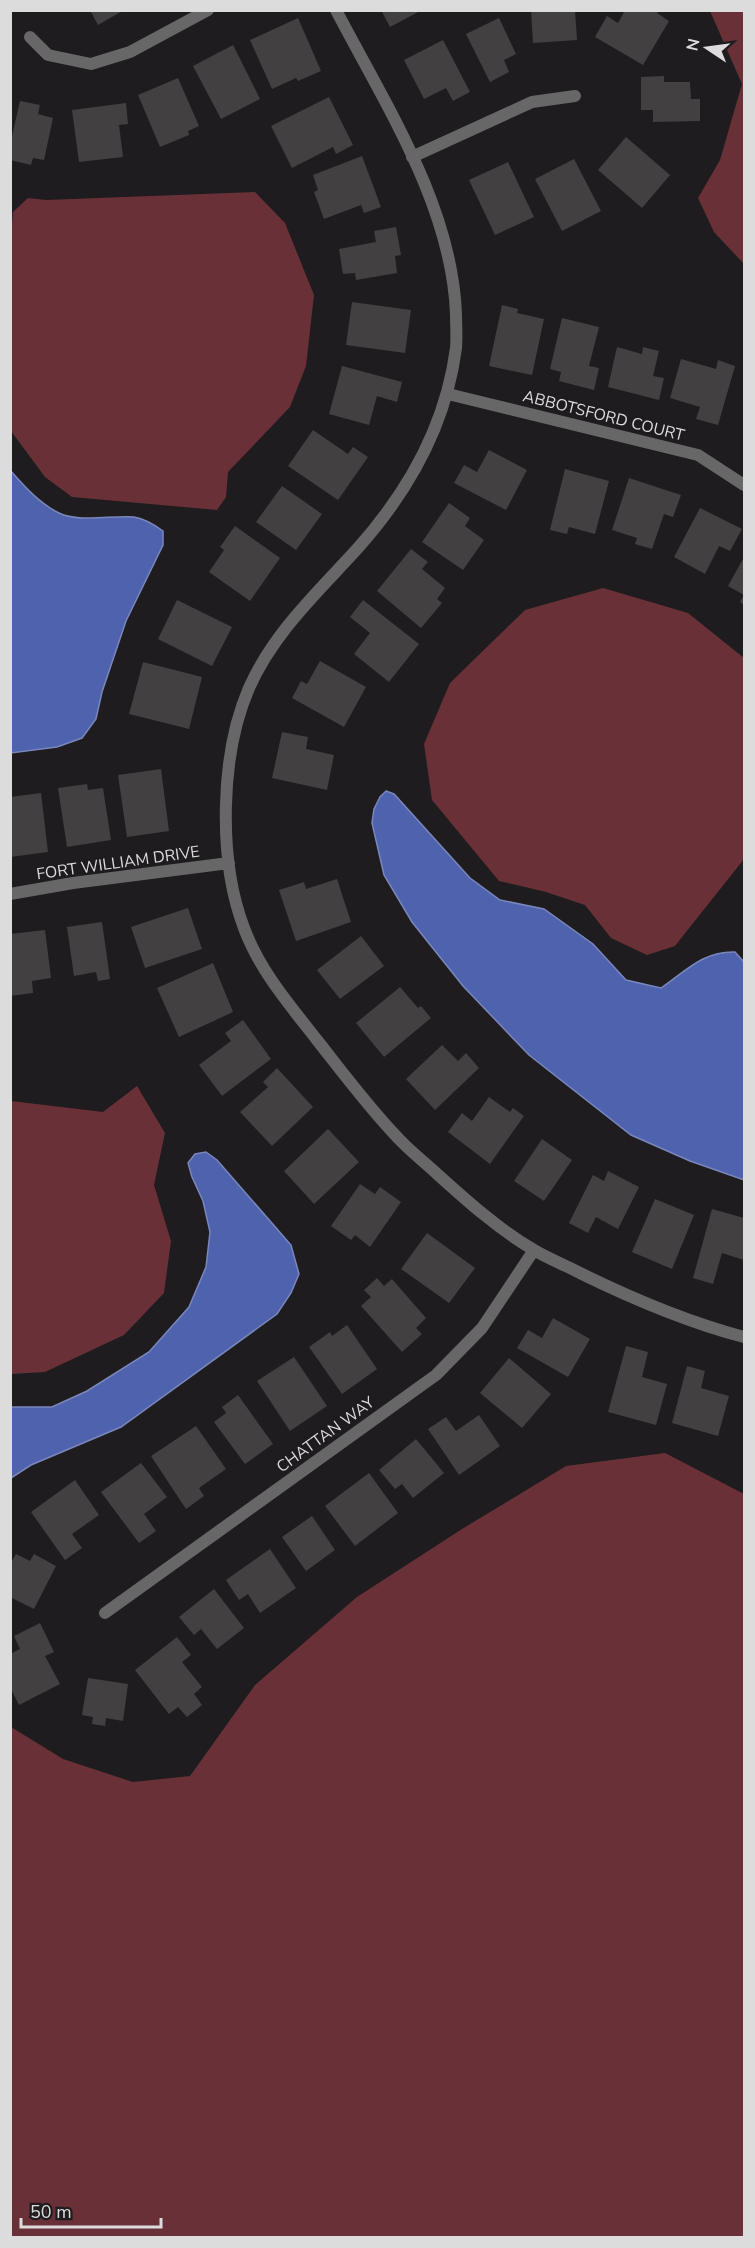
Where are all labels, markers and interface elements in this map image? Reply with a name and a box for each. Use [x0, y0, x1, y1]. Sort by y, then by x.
north arrow [677, 18, 737, 78]
text: N [681, 37, 705, 53]
street label: ABBOTSFORD COURT [521, 385, 687, 447]
street label: FORT WILLIAM DRIVE [35, 841, 201, 885]
street label: CHATTAN WAY [272, 1392, 379, 1478]
scale bar [21, 2191, 160, 2229]
text: 50 m [30, 2200, 72, 2224]

